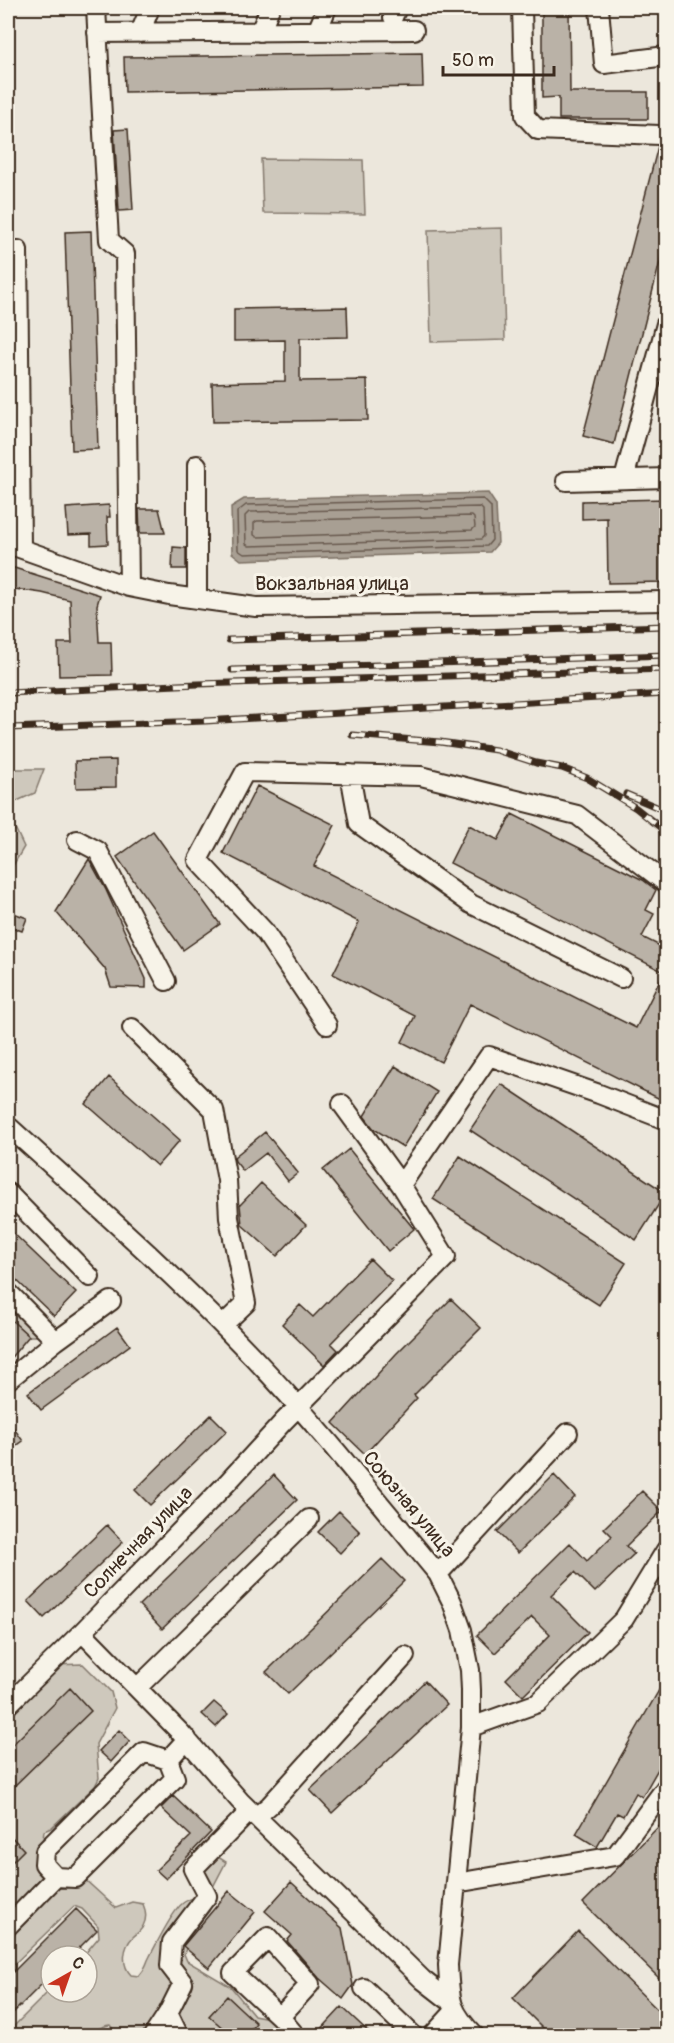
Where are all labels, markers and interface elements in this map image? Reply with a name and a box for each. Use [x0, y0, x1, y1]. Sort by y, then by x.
scale bar [443, 39, 554, 77]
text: 50 m [452, 49, 494, 72]
street label: Вокзальная улица [255, 571, 409, 596]
street label: Союзная улица [357, 1446, 461, 1562]
street label: Солнечная улица [78, 1481, 198, 1603]
north arrow [39, 1944, 99, 2004]
text: С [68, 1952, 88, 1974]

